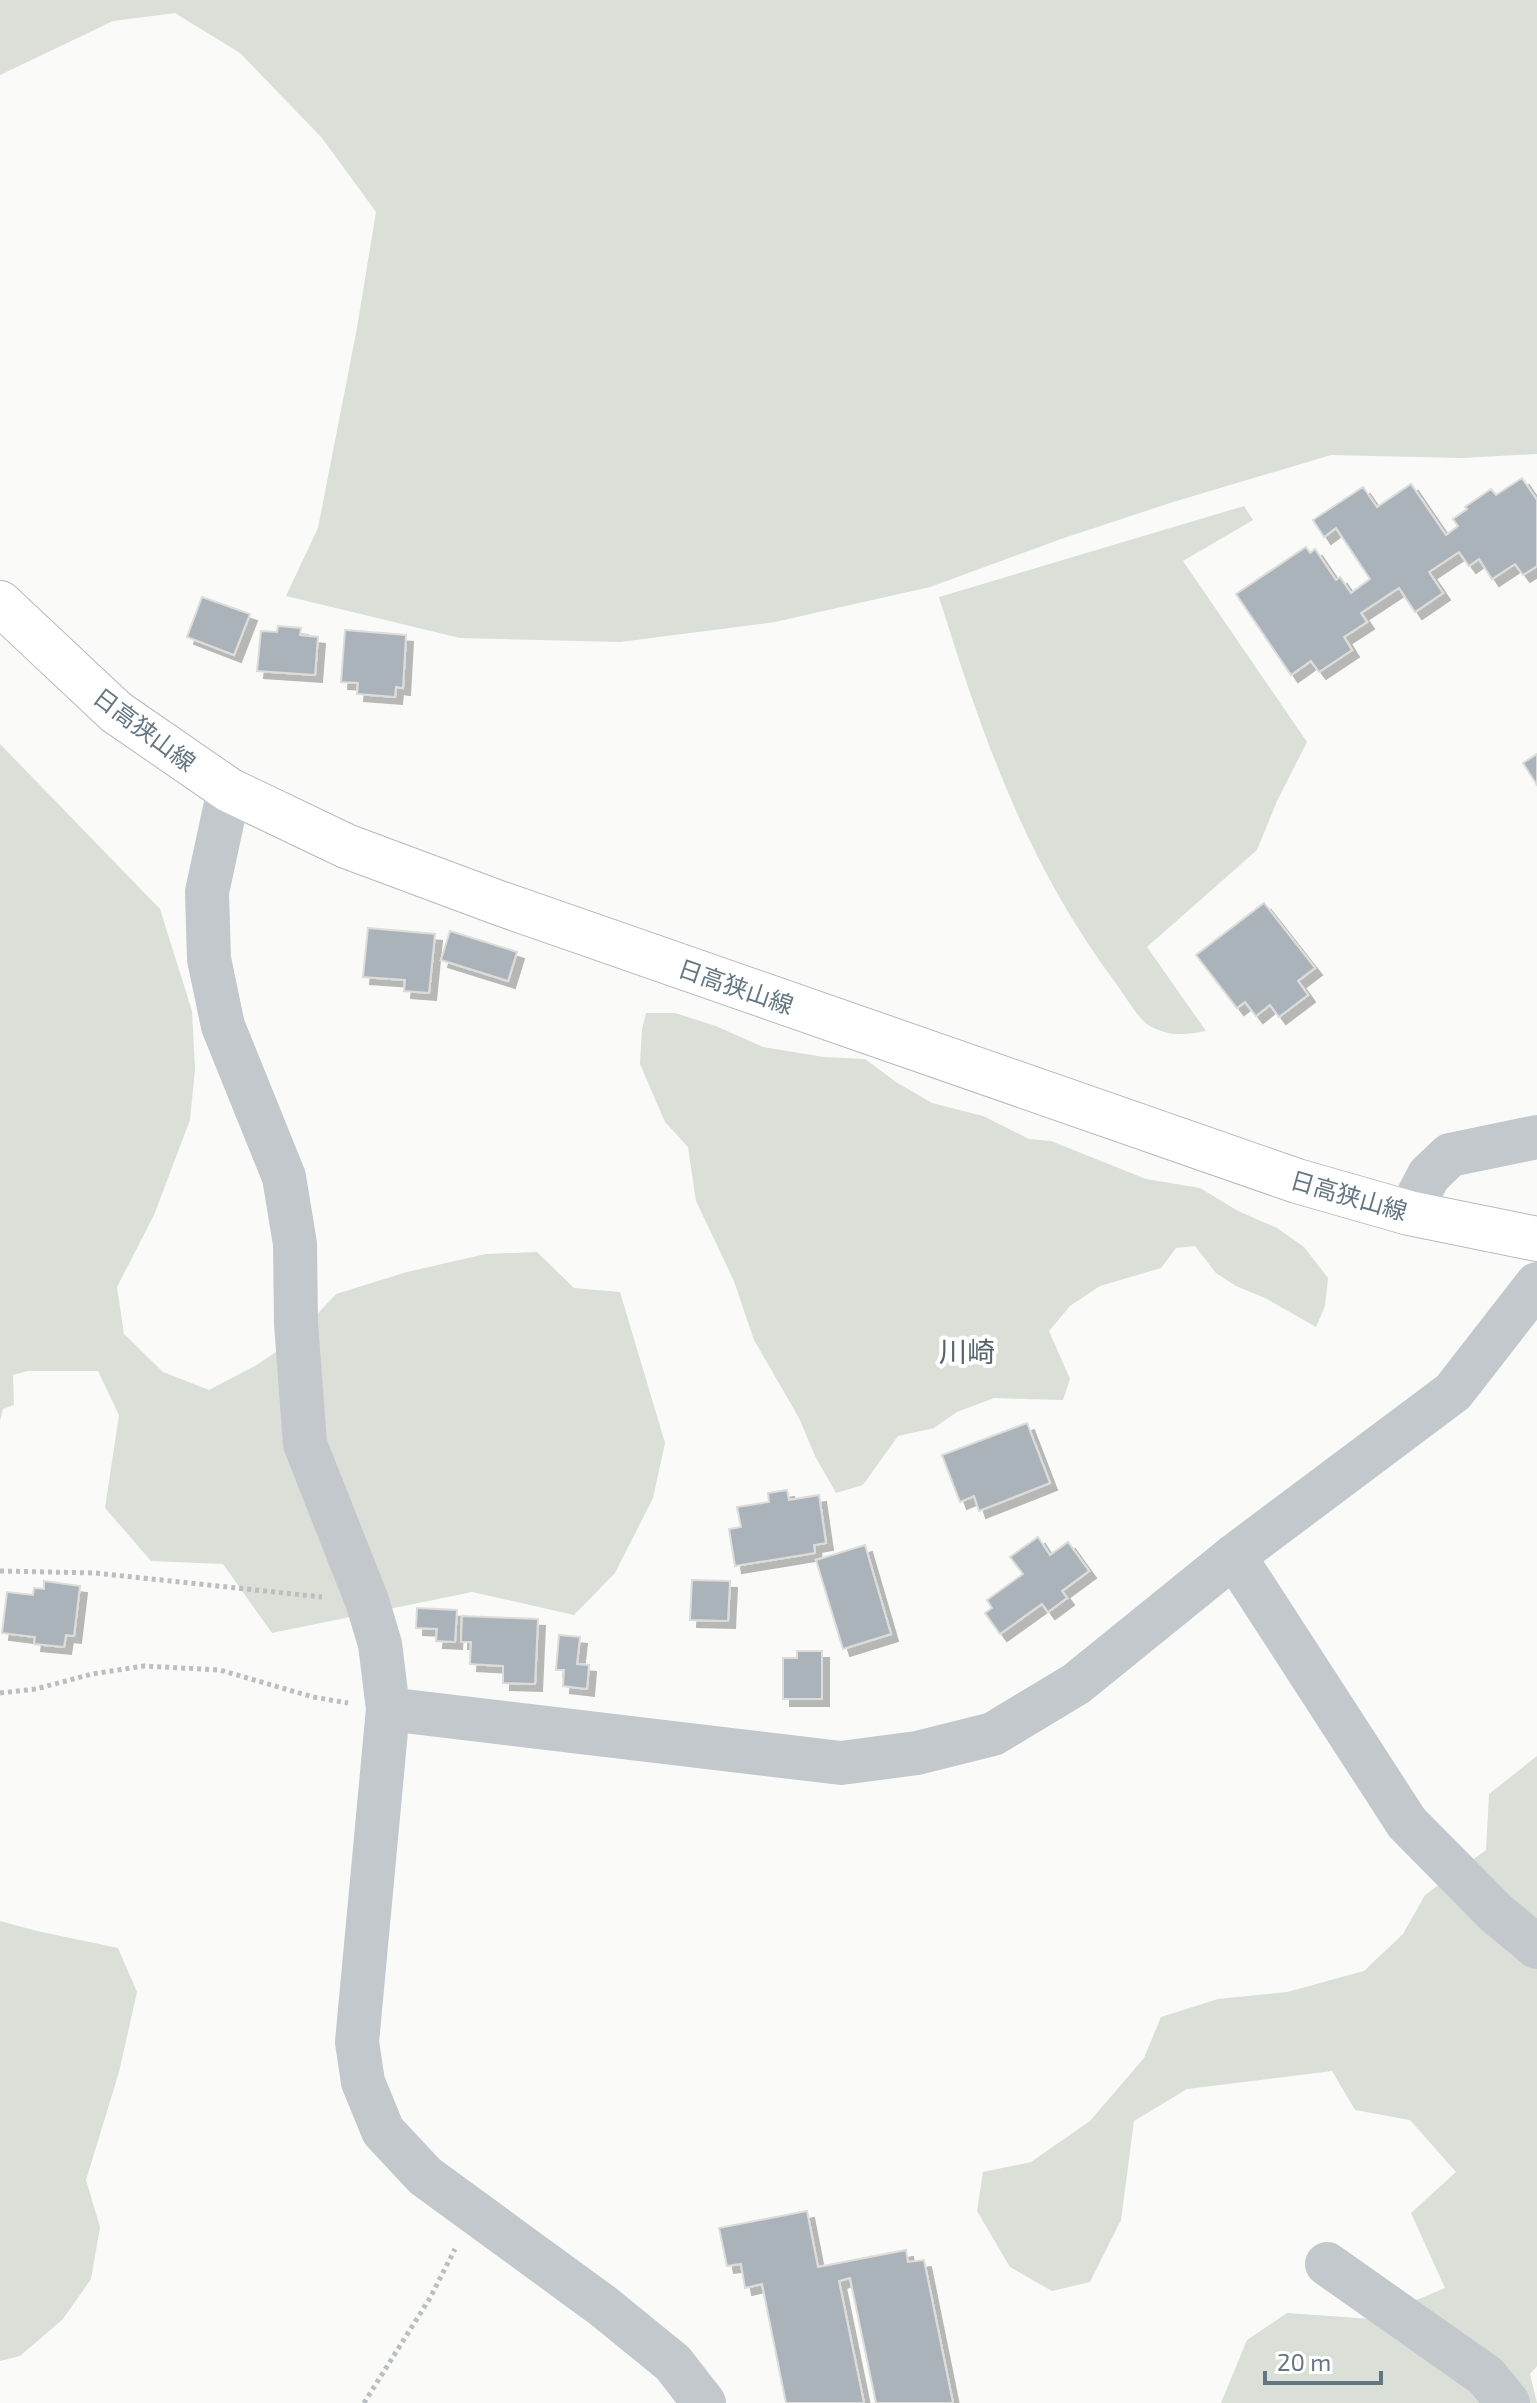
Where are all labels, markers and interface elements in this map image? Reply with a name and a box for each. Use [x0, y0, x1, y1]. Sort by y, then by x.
street label: 日高狭山線 [88, 681, 202, 777]
street label: 日高狭山線 [675, 953, 797, 1019]
street label: 日高狭山線 [1287, 1165, 1411, 1225]
district label: 川崎 [939, 1334, 995, 1368]
scale bar [1265, 2335, 1381, 2385]
text: 20 m [1277, 2347, 1331, 2376]

